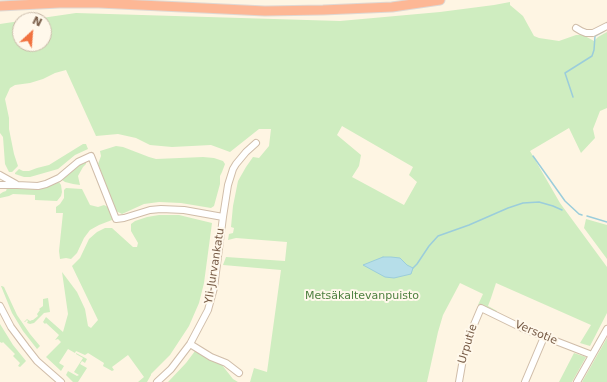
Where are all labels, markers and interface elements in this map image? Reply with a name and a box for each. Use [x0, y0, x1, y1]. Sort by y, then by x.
north arrow [12, 12, 52, 52]
text: N [30, 14, 44, 30]
street label: Yli-Jurvankatu [202, 227, 228, 305]
park label: Metsäkaltevanpuisto [305, 289, 419, 303]
street label: Versotie [513, 318, 559, 348]
street label: Urputie [456, 323, 480, 365]

